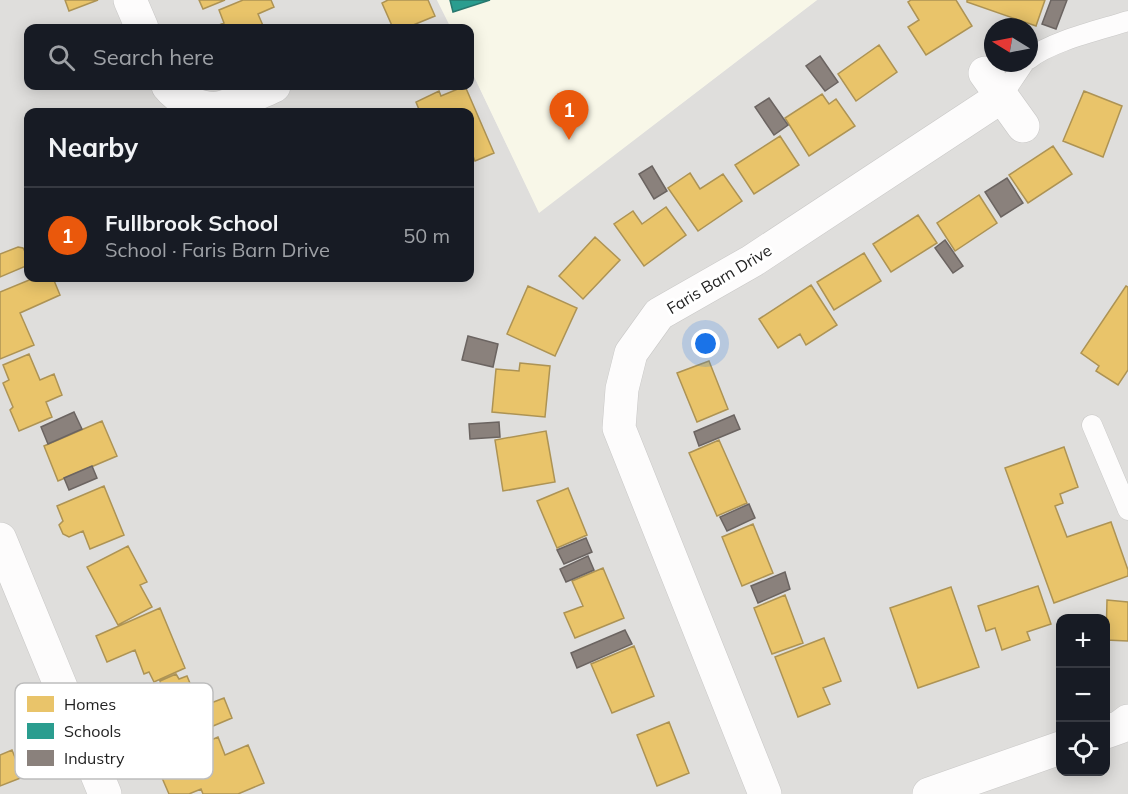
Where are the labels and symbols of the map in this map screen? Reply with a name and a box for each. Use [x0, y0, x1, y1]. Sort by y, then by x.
north arrow [984, 18, 1038, 72]
pin: 1 [550, 90, 588, 140]
street label: Faris Barn Drive [663, 240, 775, 318]
your location [691, 329, 720, 358]
legend [15, 683, 213, 779]
text: Homes [64, 694, 116, 714]
text: Schools [64, 721, 121, 741]
text: Industry [64, 748, 125, 768]

